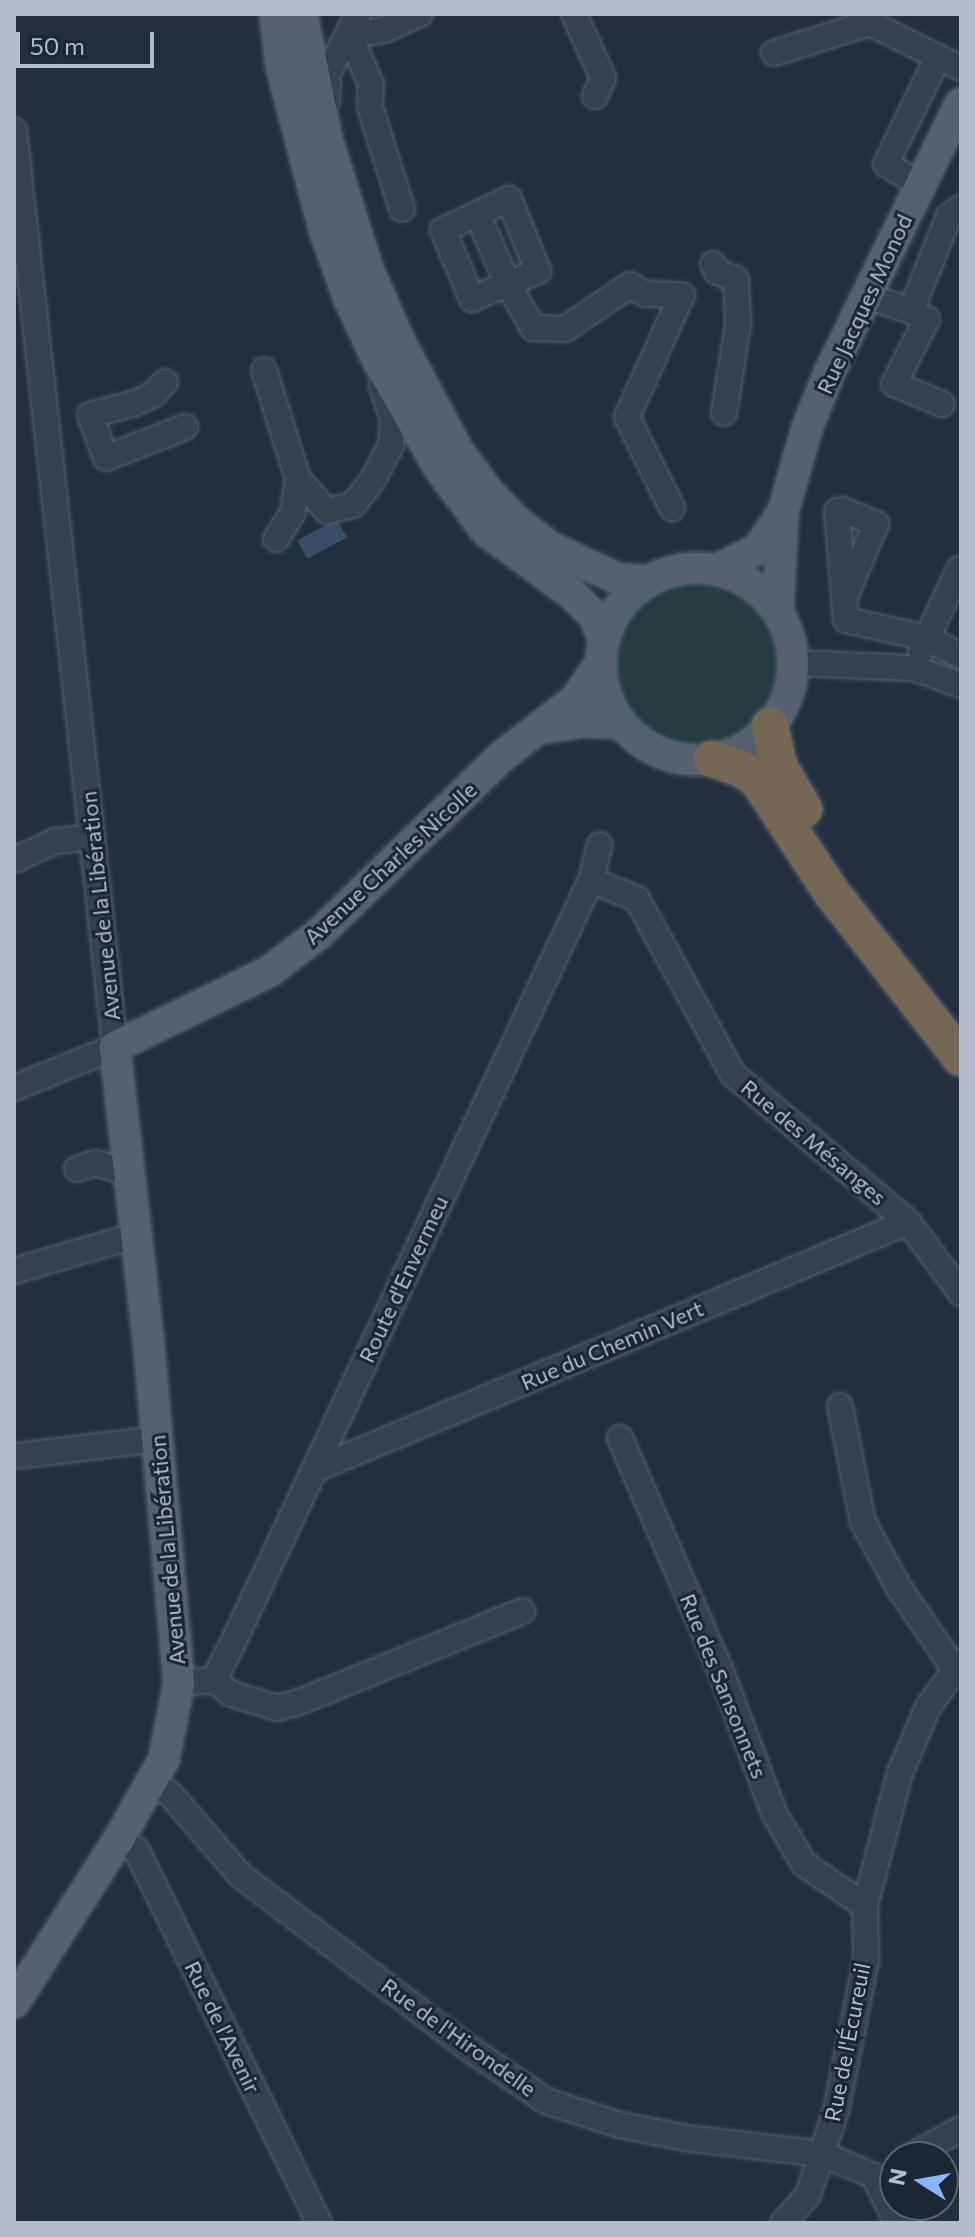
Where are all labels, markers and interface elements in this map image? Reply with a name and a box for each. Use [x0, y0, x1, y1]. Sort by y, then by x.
scale bar [20, 16, 158, 66]
text: 50 m [30, 31, 85, 60]
street label: Rue Jacques Monod [811, 210, 917, 398]
street label: Avenue Charles Nicolle [298, 776, 482, 950]
street label: Avenue de la Libération [75, 790, 125, 1022]
street label: Rue des Mésanges [736, 1074, 892, 1210]
street label: Route d'Envermeu [353, 1191, 453, 1367]
street label: Rue du Chemin Vert [517, 1295, 707, 1395]
street label: Avenue de la Libération [144, 1434, 190, 1666]
street label: Rue des Sansonnets [675, 1590, 773, 1782]
street label: Rue de l'Avenir [180, 1957, 266, 2097]
street label: Rue de l'Écureuil [819, 1960, 875, 2124]
street label: Rue de l'Hirondelle [377, 1972, 541, 2102]
north arrow [879, 2141, 959, 2221]
text: N [882, 2166, 912, 2187]

